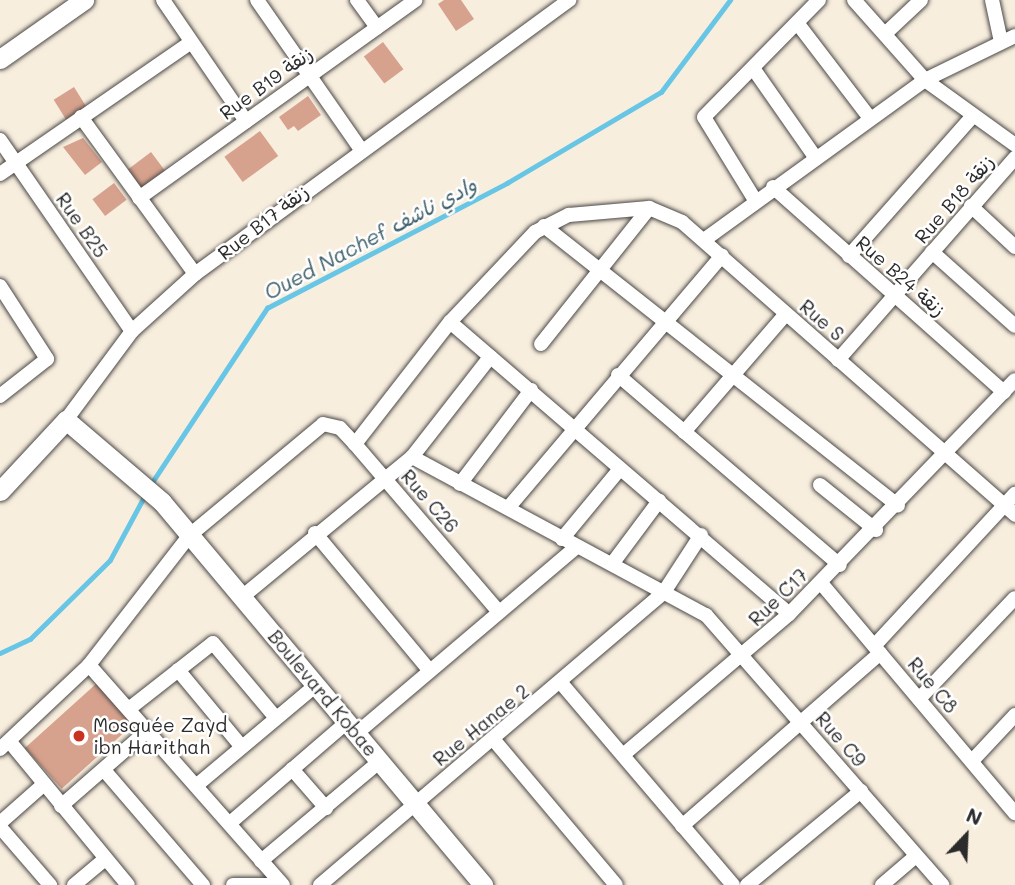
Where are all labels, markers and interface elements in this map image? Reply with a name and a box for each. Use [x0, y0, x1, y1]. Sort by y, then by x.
street label: Rue B19 زنقة [215, 42, 317, 124]
street label: Rue B18 زنقة [910, 150, 998, 248]
water label: Oued Nachef وادي ناشف [260, 171, 480, 305]
street label: Rue B17 زنقة [213, 180, 313, 264]
street label: Rue B25 [51, 188, 113, 262]
street label: Rue B24 زنقة [852, 231, 950, 321]
street label: Rue S [795, 295, 849, 345]
street label: Rue C26 [396, 465, 464, 537]
street label: Rue C17 [744, 563, 812, 631]
street label: Boulevard Kobae [263, 625, 383, 761]
street label: Rue C8 [903, 653, 963, 717]
street label: Rue Hanae 2 [429, 679, 533, 771]
street label: Rue C9 [811, 707, 871, 771]
place label: Mosquée Zayd ibn Harithah [93, 714, 227, 758]
marker: Mosquée Zayd ibn Harithah [71, 728, 87, 744]
north arrow [931, 801, 1001, 871]
text: N [963, 802, 986, 831]

